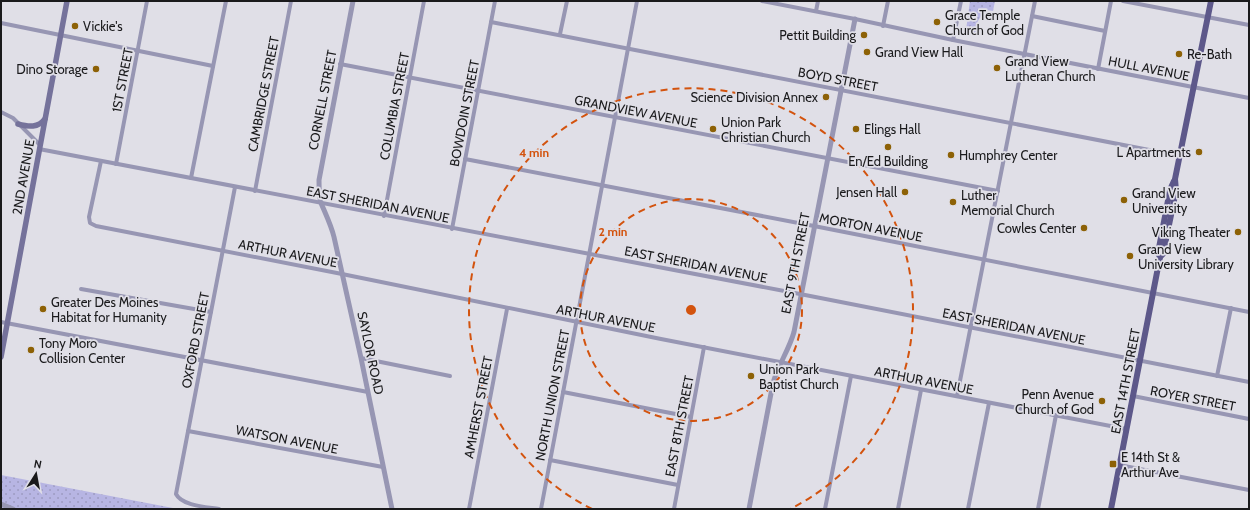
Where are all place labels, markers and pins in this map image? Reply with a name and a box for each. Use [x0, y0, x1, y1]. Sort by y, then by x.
place label: Grace Temple Church of God [945, 7, 1024, 38]
marker: Grace Temple Church of God [932, 17, 942, 27]
place label: Vickie's [83, 18, 123, 34]
marker: Vickie's [70, 21, 80, 31]
place label: Pettit Building [779, 27, 857, 43]
marker: Pettit Building [859, 30, 869, 40]
place label: Grand View Hall [875, 44, 963, 60]
place label: Re-Bath [1187, 46, 1232, 62]
marker: Grand View Hall [862, 47, 872, 57]
marker: Re-Bath [1174, 49, 1184, 59]
place label: Grand View Lutheran Church [1005, 53, 1096, 84]
place label: Dino Storage [16, 61, 88, 77]
marker: Grand View Lutheran Church [992, 63, 1002, 73]
marker: Dino Storage [91, 64, 101, 74]
place label: Science Division Annex [690, 89, 819, 105]
marker: Science Division Annex [821, 92, 831, 102]
place label: Union Park Christian Church [721, 114, 811, 145]
place label: Elings Hall [864, 121, 921, 137]
marker: Union Park Christian Church [708, 124, 718, 134]
marker: Elings Hall [851, 124, 861, 134]
marker: En/Ed Building [883, 142, 893, 152]
place label: L Apartments [1117, 144, 1192, 160]
place label: Humphrey Center [959, 147, 1058, 163]
marker: L Apartments [1194, 147, 1204, 157]
marker: Humphrey Center [946, 150, 956, 160]
place label: En/Ed Building [848, 153, 928, 169]
place label: Jensen Hall [835, 184, 897, 200]
place label: Grand View University [1132, 185, 1196, 216]
marker: Jensen Hall [900, 187, 910, 197]
place label: Luther Memorial Church [961, 187, 1054, 218]
marker: Grand View University [1119, 195, 1129, 205]
marker: Luther Memorial Church [948, 197, 958, 207]
place label: Cowles Center [997, 220, 1077, 236]
marker: Cowles Center [1079, 223, 1089, 233]
place label: Viking Theater [1152, 224, 1231, 240]
marker: Viking Theater [1233, 227, 1243, 237]
place label: Grand View University Library [1138, 241, 1234, 272]
marker: Grand View University Library [1125, 251, 1135, 261]
place label: Greater Des Moines Habitat for Humanity [51, 294, 167, 325]
centre of rings [684, 303, 698, 317]
marker: Greater Des Moines Habitat for Humanity [38, 304, 48, 314]
place label: Tony Moro Collision Center [39, 335, 126, 366]
marker: Tony Moro Collision Center [26, 345, 36, 355]
place label: Union Park Baptist Church [759, 361, 839, 392]
marker: Union Park Baptist Church [746, 371, 756, 381]
place label: Penn Avenue Church of God [1015, 386, 1094, 417]
marker: Penn Avenue Church of God [1097, 396, 1107, 406]
place label: E 14th St & Arthur Ave [1121, 449, 1180, 480]
marker: E 14th St & Arthur Ave [1108, 459, 1118, 469]

